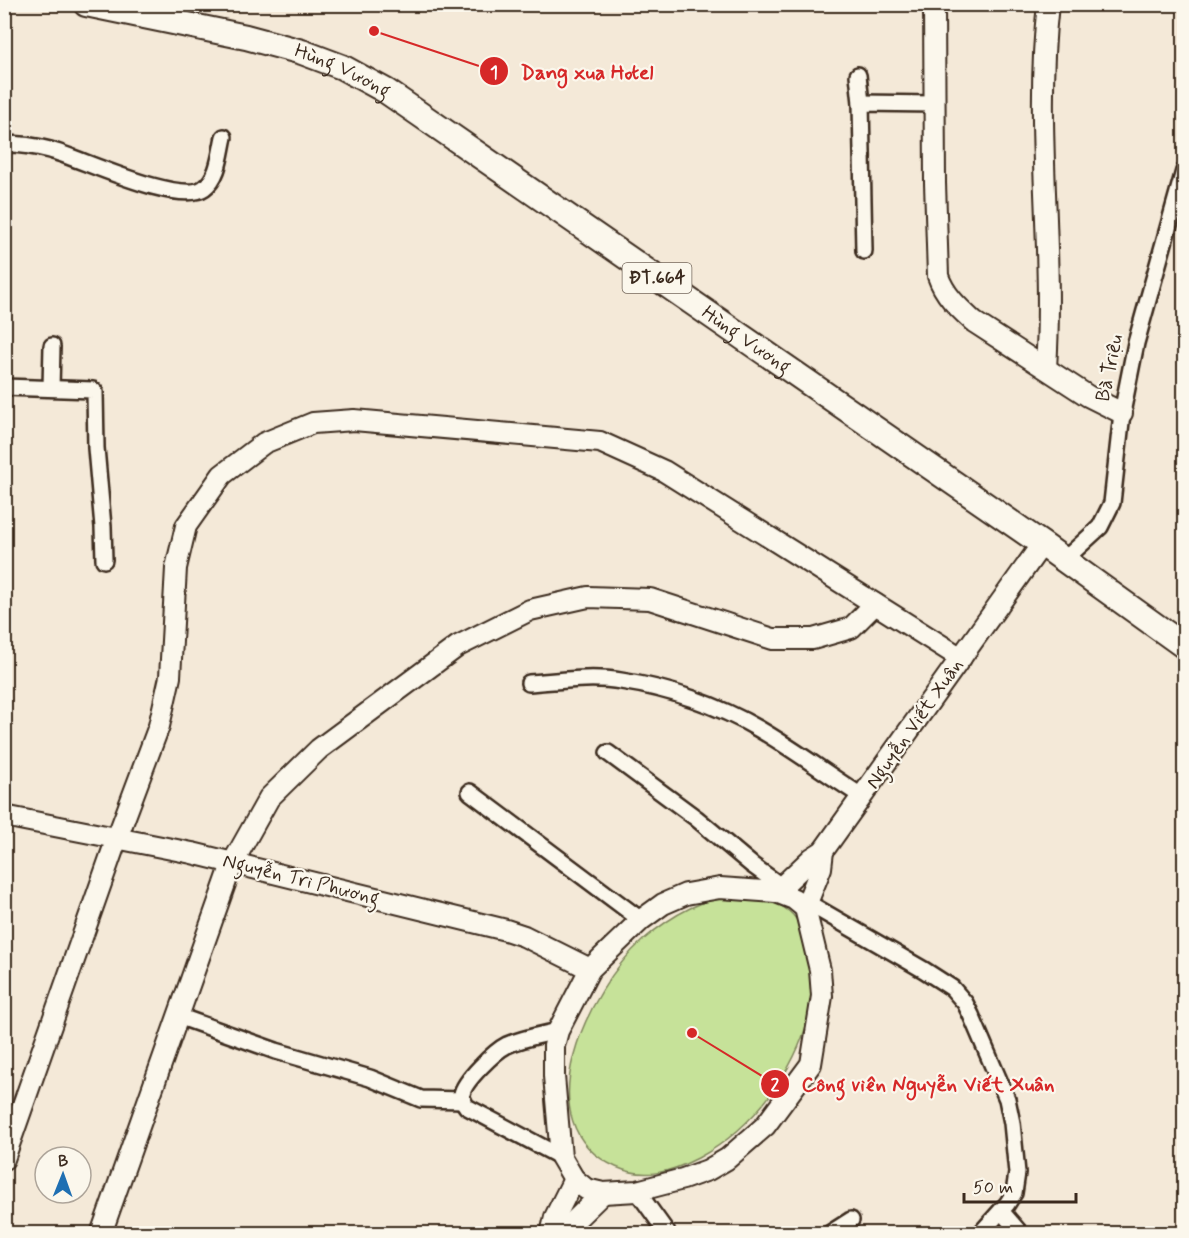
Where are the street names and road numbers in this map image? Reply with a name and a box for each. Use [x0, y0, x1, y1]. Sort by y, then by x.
street label: Hùng Vương [292, 37, 396, 106]
road number: ĐT.664 [622, 263, 692, 293]
street label: Hùng Vương [696, 299, 796, 382]
street label: Bà Triệu [1090, 332, 1130, 404]
street label: Nguyễn Viết Xuân [860, 653, 972, 796]
street label: Nguyễn Tri Phương [219, 848, 382, 914]

